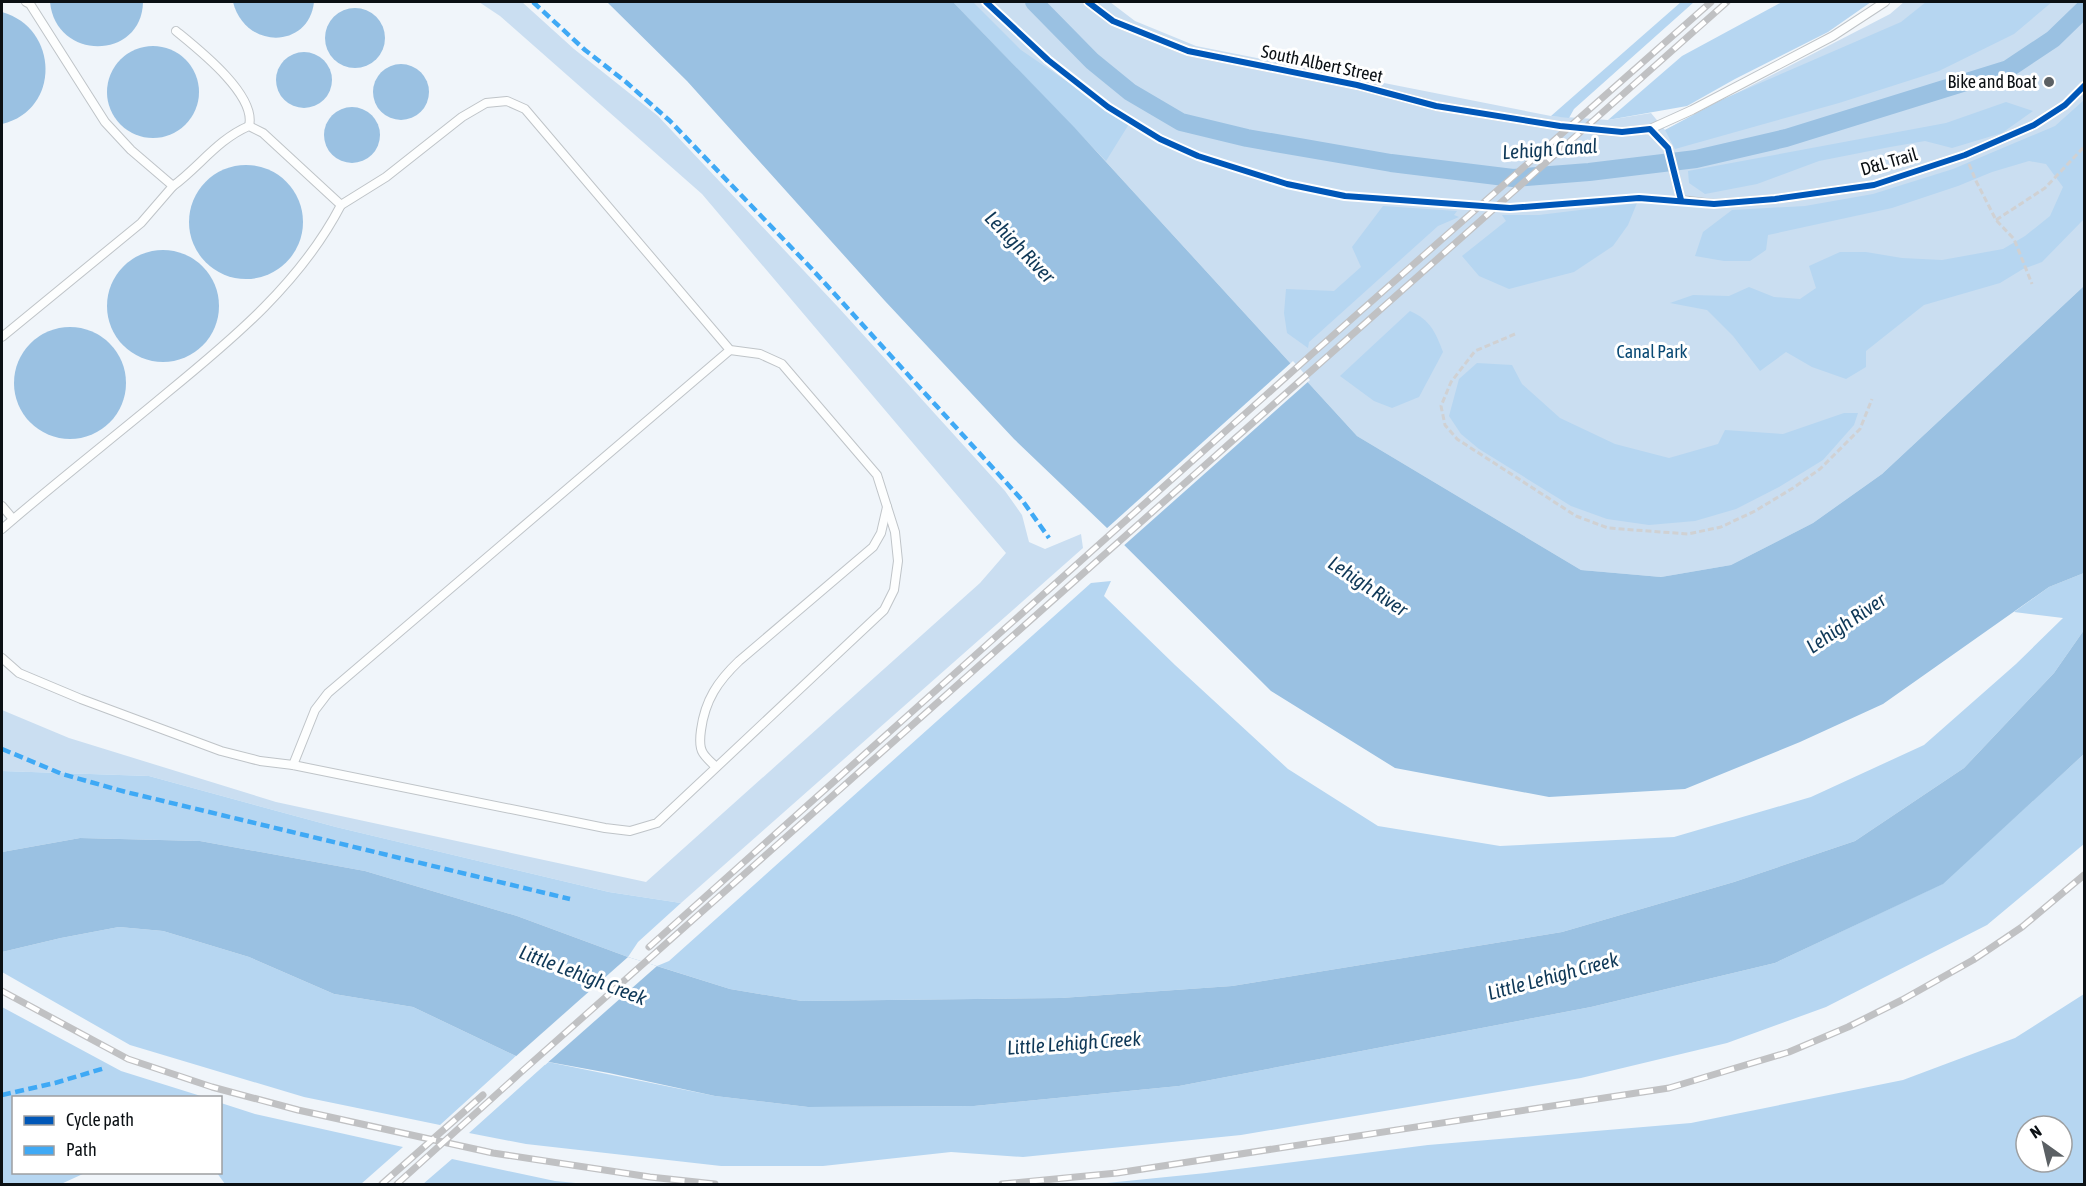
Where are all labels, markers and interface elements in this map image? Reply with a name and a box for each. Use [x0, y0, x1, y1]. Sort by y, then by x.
street label: South Albert Street [1259, 40, 1385, 87]
place label: Bike and Boat [1947, 71, 2037, 92]
marker: Bike and Boat [2042, 75, 2056, 89]
water label: Lehigh Canal [1501, 134, 1598, 163]
street label: D&L Trail [1858, 143, 1920, 180]
water label: Lehigh River [981, 206, 1061, 288]
park label: Canal Park [1617, 341, 1688, 362]
water label: Lehigh River [1324, 551, 1413, 621]
water label: Lehigh River [1802, 587, 1891, 657]
water label: Little Lehigh Creek [516, 940, 650, 1009]
water label: Little Lehigh Creek [1485, 947, 1621, 1004]
water label: Little Lehigh Creek [1006, 1026, 1142, 1059]
legend [12, 1096, 222, 1174]
text: Cycle path [66, 1109, 134, 1130]
north arrow [2014, 1114, 2074, 1174]
text: N [2027, 1121, 2045, 1142]
text: Path [66, 1139, 97, 1160]

